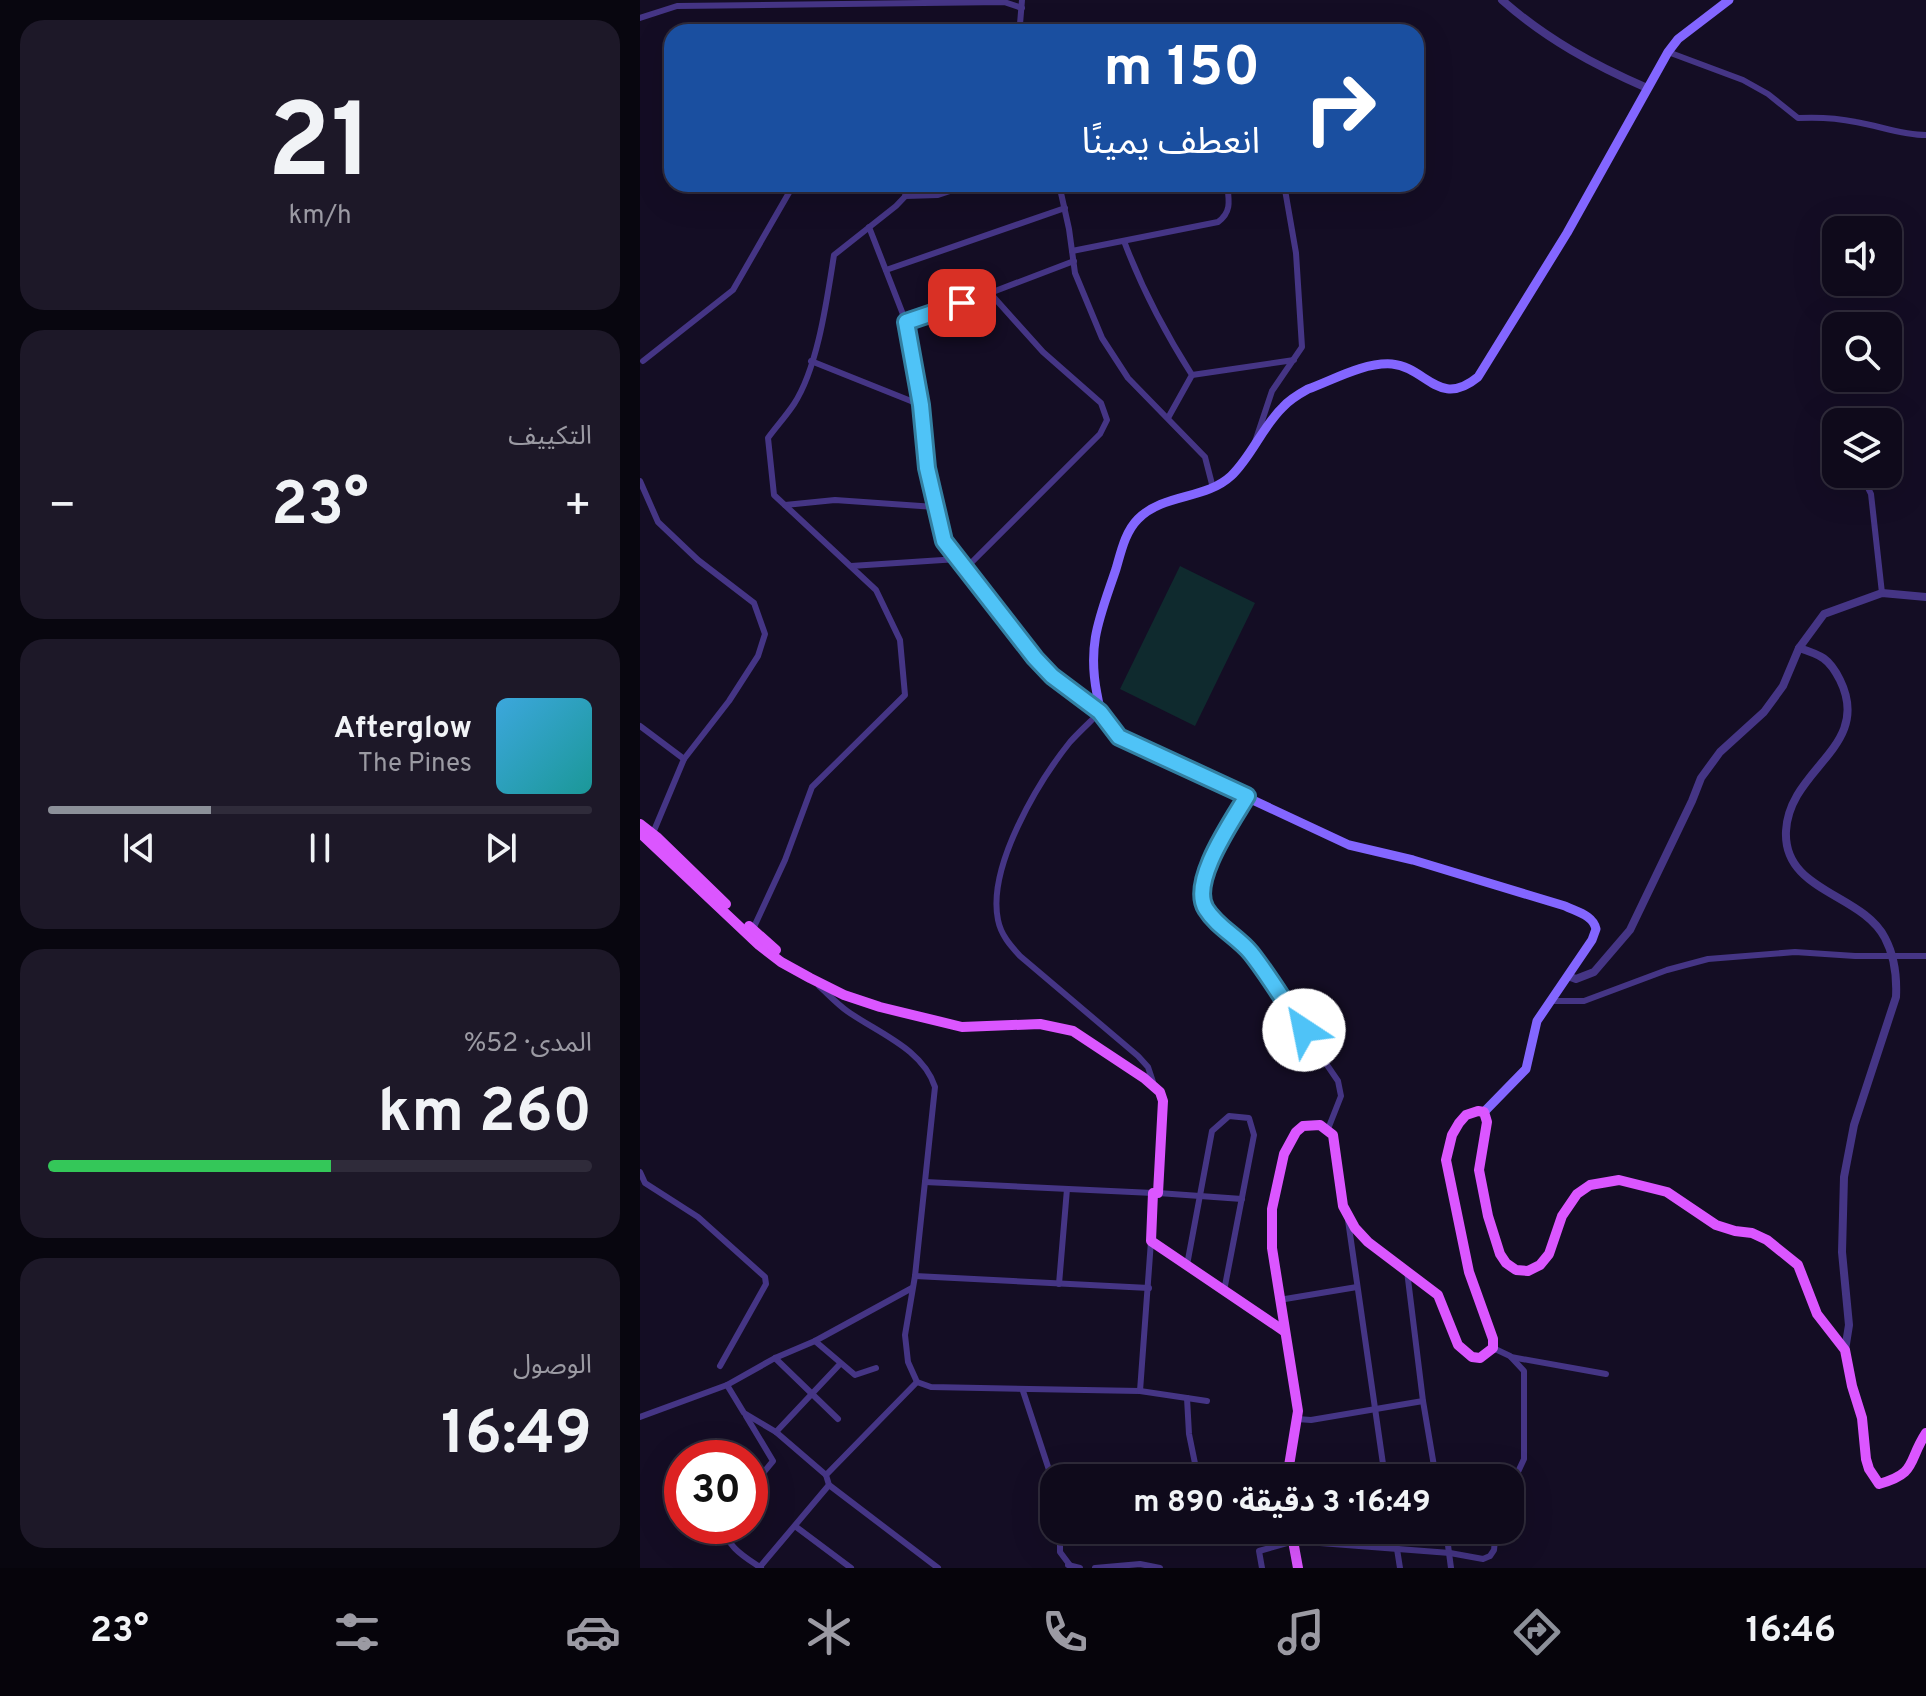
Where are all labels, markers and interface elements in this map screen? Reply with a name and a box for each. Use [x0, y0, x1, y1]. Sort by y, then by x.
text: 150 m [1104, 35, 1260, 105]
icon: right [1288, 56, 1392, 160]
text: 21 [267, 82, 373, 214]
text: انعطف يمينًا [1082, 121, 1260, 167]
text: km/h [288, 200, 352, 233]
map controls [1822, 216, 1902, 488]
button: sound [1822, 216, 1902, 296]
pin [928, 269, 996, 337]
icon: arrive [940, 281, 984, 325]
button: search [1822, 312, 1902, 392]
button: layers [1822, 408, 1902, 488]
text: التكييف [508, 421, 592, 454]
text: 23° [271, 470, 369, 546]
text: − [48, 480, 76, 536]
text: + [564, 480, 592, 536]
text: Afterglow [334, 711, 472, 748]
text: The Pines [358, 748, 472, 781]
icon: previous [117, 826, 161, 870]
icon: pause [298, 826, 342, 870]
icon: next [479, 826, 523, 870]
position arrow [1262, 988, 1346, 1072]
text: المدى · 52% [464, 1028, 592, 1061]
text: 260 km [378, 1077, 592, 1153]
text: الوصول [513, 1350, 592, 1383]
text: 16:49 [441, 1399, 592, 1475]
speed limit sign: 30 [664, 1440, 768, 1544]
text: 16:49 · 3 دقيقة · 890 m [1133, 1485, 1431, 1522]
icon: filters [329, 1604, 385, 1660]
icon: car [565, 1604, 621, 1660]
icon: climate [801, 1604, 857, 1660]
icon: phone [1037, 1604, 1093, 1660]
icon: music [1273, 1604, 1329, 1660]
icon: directions [1509, 1604, 1565, 1660]
text: 23° [90, 1609, 149, 1655]
text: 16:46 [1745, 1609, 1836, 1655]

